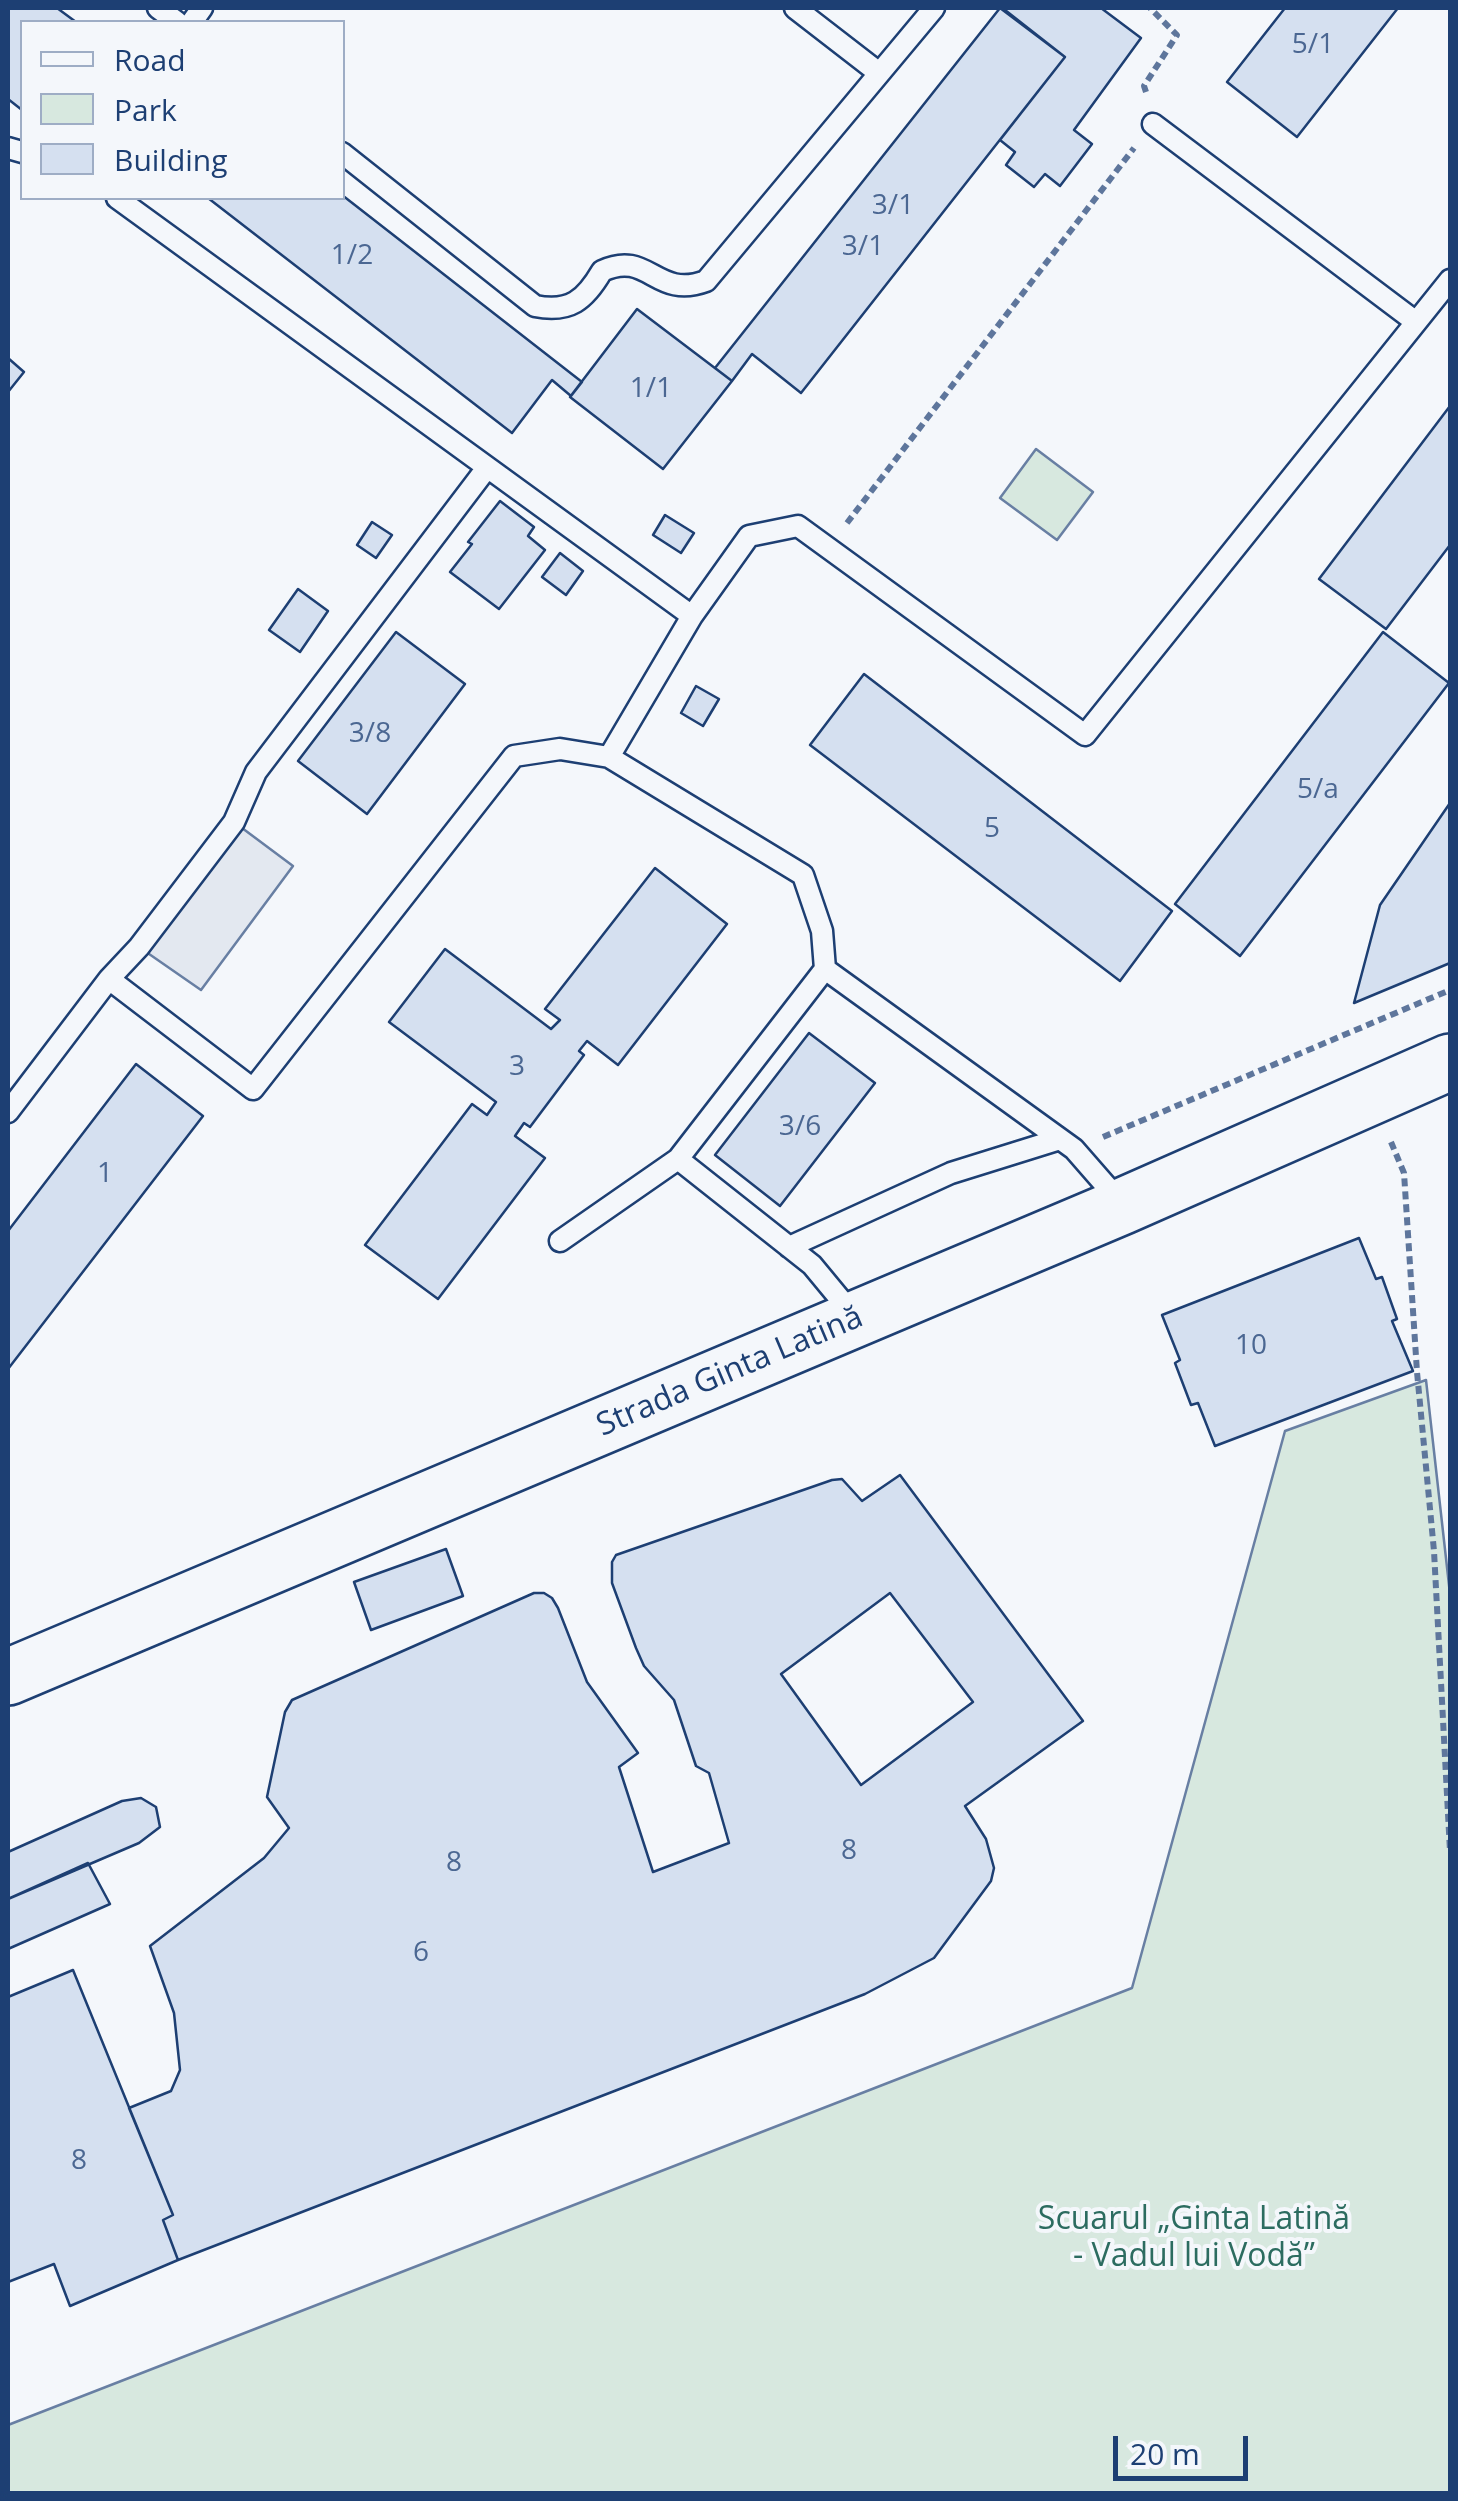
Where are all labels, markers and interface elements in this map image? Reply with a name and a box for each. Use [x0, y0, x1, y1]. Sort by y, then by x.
legend [20, 20, 345, 200]
house number: 5/1 [1292, 28, 1334, 62]
text: Road [114, 39, 186, 80]
text: Park [114, 89, 177, 130]
text: Building [114, 139, 228, 180]
house number: 3/1 [872, 189, 914, 223]
house number: 3/1 [842, 230, 884, 264]
house number: 1/2 [331, 239, 373, 273]
house number: 1/1 [630, 372, 672, 406]
house number: 3/8 [349, 717, 391, 751]
house number: 5/a [1297, 773, 1339, 807]
house number: 5 [984, 812, 1000, 846]
house number: 3 [509, 1050, 525, 1084]
house number: 3/6 [779, 1110, 821, 1144]
house number: 1 [97, 1157, 113, 1191]
street label: Strada Ginta Latină [591, 1299, 869, 1445]
house number: 10 [1235, 1329, 1267, 1363]
house number: 8 [841, 1834, 857, 1868]
house number: 8 [446, 1846, 462, 1880]
house number: 6 [413, 1936, 429, 1970]
house number: 8 [71, 2144, 87, 2178]
park label: Scuarul „Ginta Latină - Vadul lui Vodă” [1038, 2201, 1350, 2276]
scale bar [1118, 2416, 1253, 2478]
text: 20 m [1130, 2433, 1200, 2474]

